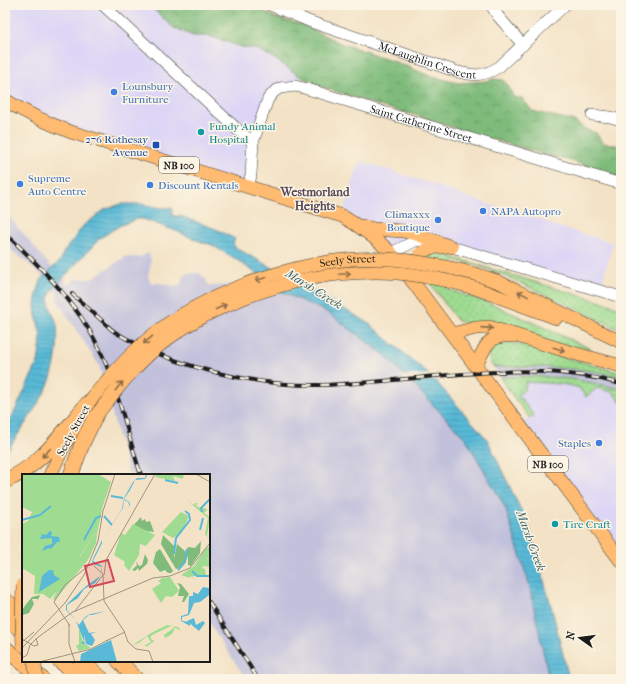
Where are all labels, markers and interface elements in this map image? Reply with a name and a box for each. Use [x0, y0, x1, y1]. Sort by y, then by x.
street label: McLaughlin Crescent [377, 39, 476, 82]
place label: Lounsbury Furniture [122, 80, 174, 106]
marker: Lounsbury Furniture [109, 87, 119, 97]
street label: Saint Catherine Street [369, 102, 474, 146]
place label: Fundy Animal Hospital [209, 120, 276, 146]
marker: Fundy Animal Hospital [196, 127, 206, 137]
place label: 276 Rothesay Avenue [85, 133, 149, 159]
marker: 276 Rothesay Avenue [151, 140, 161, 150]
road number: NB 100 [159, 157, 199, 173]
place label: Supreme Auto Centre [27, 172, 87, 198]
marker: Supreme Auto Centre [15, 179, 25, 189]
place label: Discount Rentals [158, 179, 239, 192]
marker: Discount Rentals [145, 180, 155, 190]
district label: Westmorland Heights [280, 185, 350, 214]
place label: NAPA Autopro [491, 205, 561, 218]
marker: NAPA Autopro [478, 206, 488, 216]
place label: Climaxxx Boutique [385, 208, 431, 234]
marker: Climaxxx Boutique [433, 215, 443, 225]
street label: Seely Street [318, 252, 376, 270]
water label: Marsh Creek [282, 266, 345, 312]
one-way arrow [338, 270, 351, 277]
one-way arrow [255, 276, 268, 283]
one-way arrow [518, 290, 530, 297]
one-way arrow [214, 303, 226, 311]
one-way arrow [480, 324, 493, 331]
one-way arrow [142, 335, 153, 344]
one-way arrow [553, 346, 566, 353]
one-way arrow [114, 381, 123, 392]
street label: Seely Street [54, 402, 93, 458]
place label: Staples [558, 437, 591, 450]
marker: Staples [594, 438, 604, 448]
one-way arrow [41, 448, 50, 458]
road number: NB 100 [528, 456, 568, 472]
inset map [22, 474, 210, 662]
water label: Marsh Creek [513, 508, 549, 574]
place label: Tire Craft [563, 518, 611, 531]
marker: Tire Craft [550, 519, 560, 529]
north arrow [560, 618, 600, 658]
text: N [563, 629, 578, 641]

